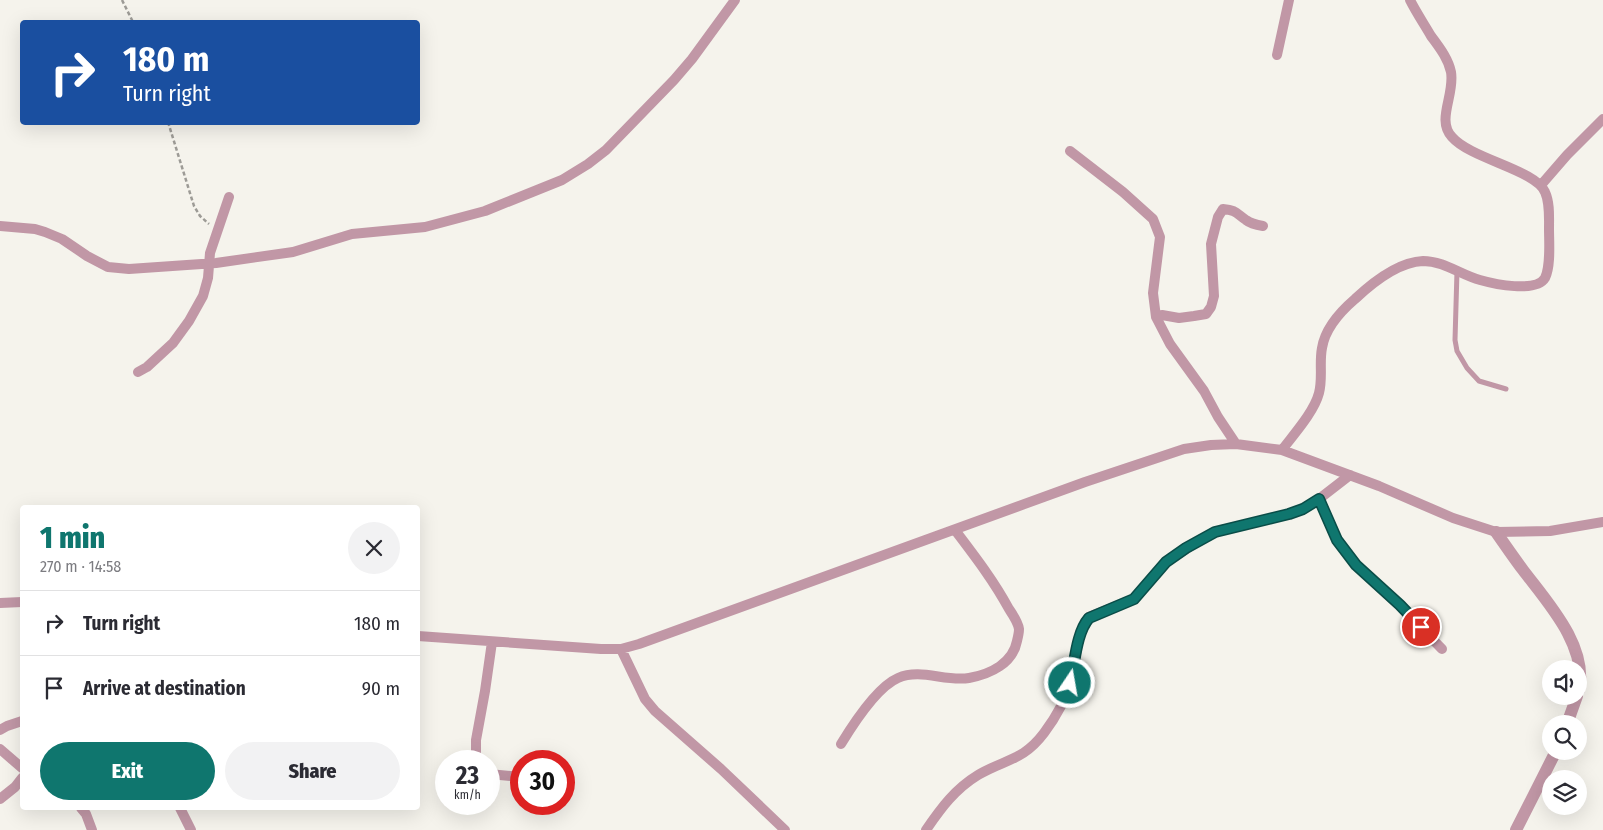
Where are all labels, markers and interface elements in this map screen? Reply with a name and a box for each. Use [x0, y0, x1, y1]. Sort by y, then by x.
text: 180 m [123, 38, 209, 80]
icon: right [40, 40, 105, 105]
text: Turn right [123, 80, 211, 107]
text: 1 min [40, 520, 105, 556]
button: close [348, 522, 400, 574]
text: 270 m · 14:58 [40, 557, 121, 576]
pin [1400, 606, 1442, 648]
icon: right [40, 609, 68, 637]
text: Turn right [83, 612, 160, 635]
text: 180 m [354, 612, 400, 635]
icon: arrive [1407, 613, 1435, 641]
position arrow [1043, 656, 1095, 708]
map controls [1542, 660, 1587, 815]
button: sound [1542, 660, 1587, 705]
icon: arrive [40, 674, 68, 702]
text: Arrive at destination [83, 677, 246, 700]
text: 90 m [362, 677, 400, 700]
button: search [1542, 715, 1587, 760]
button: Exit [40, 742, 215, 800]
button: Share [225, 742, 400, 800]
speed limit sign: 30 [510, 750, 575, 815]
text: 23 [456, 761, 479, 791]
button: layers [1542, 770, 1587, 815]
text: km/h [454, 788, 481, 802]

